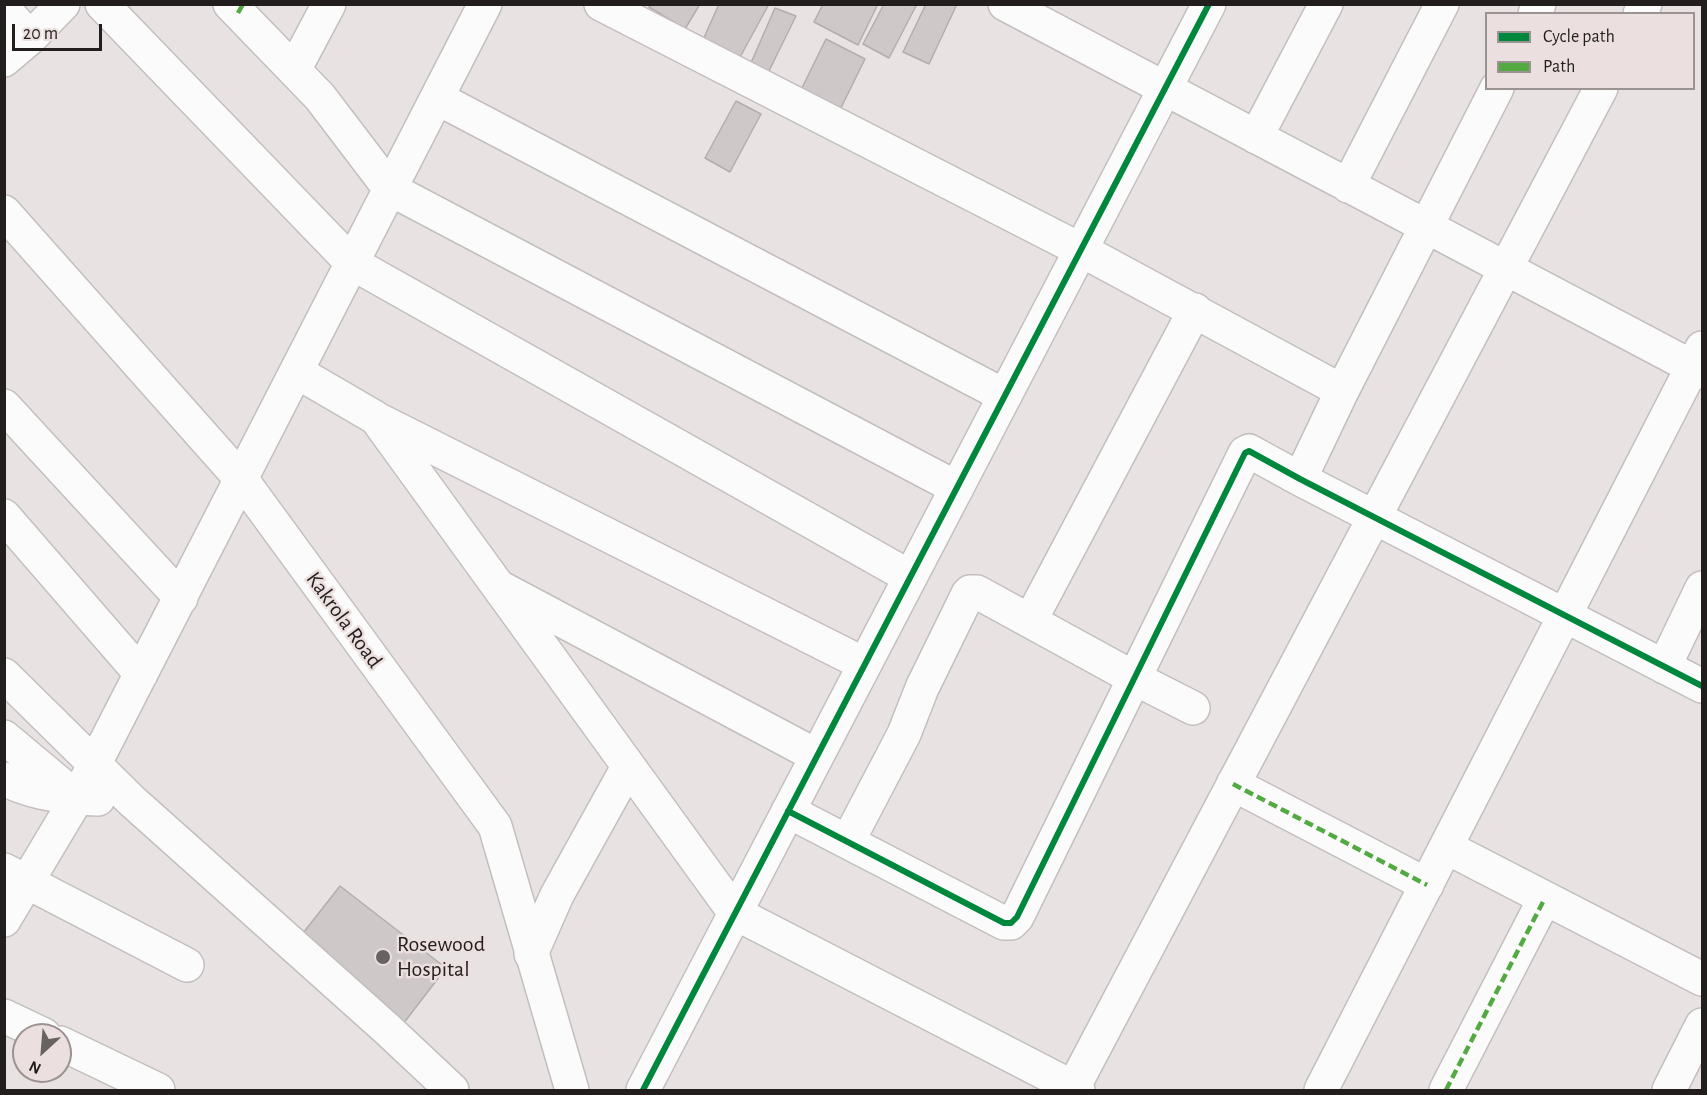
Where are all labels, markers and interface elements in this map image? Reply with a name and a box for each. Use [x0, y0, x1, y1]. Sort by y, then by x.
scale bar [15, 12, 105, 50]
legend [1485, 12, 1695, 90]
text: 20 m [23, 25, 58, 43]
text: Cycle path [1543, 28, 1615, 46]
text: Path [1543, 58, 1575, 76]
street label: Kakrola Road [300, 567, 388, 673]
place label: Rosewood Hospital [397, 931, 485, 982]
marker: Rosewood Hospital [374, 948, 392, 966]
north arrow [12, 1023, 72, 1083]
text: N [26, 1058, 43, 1077]

